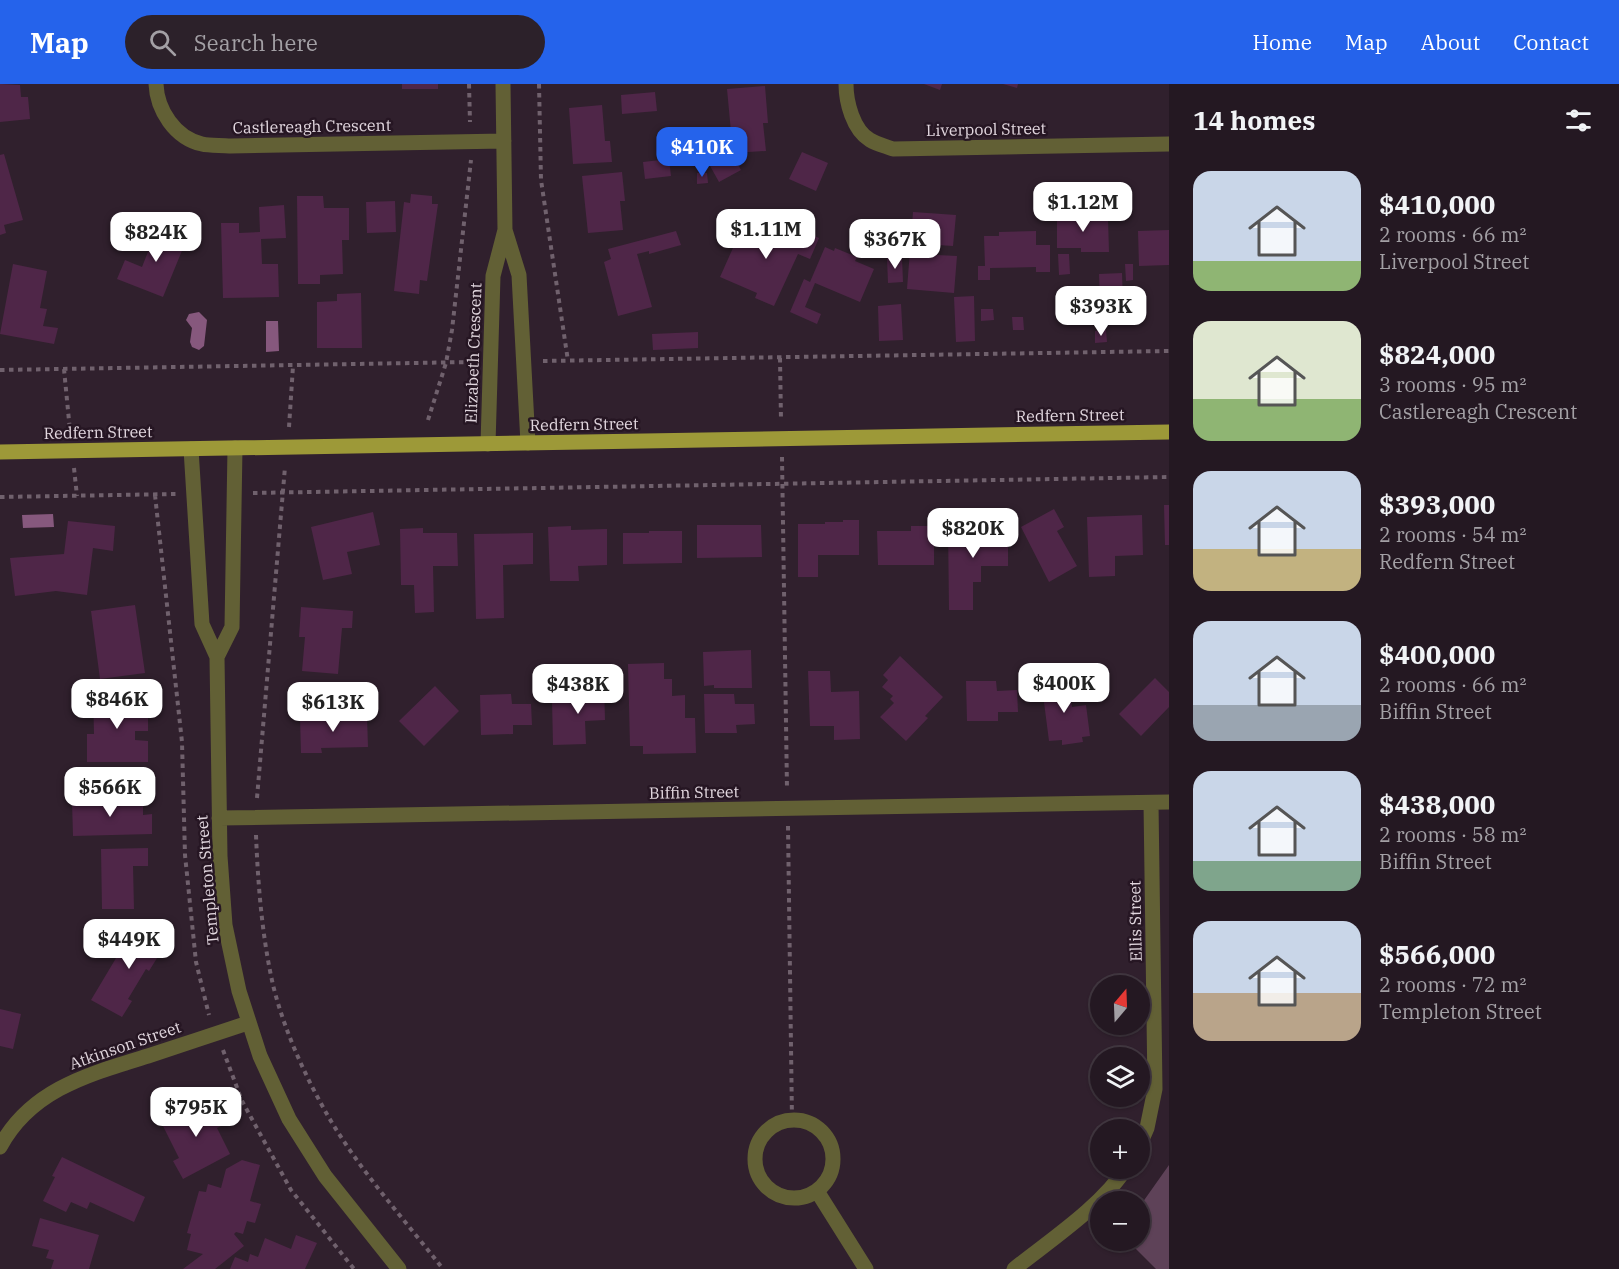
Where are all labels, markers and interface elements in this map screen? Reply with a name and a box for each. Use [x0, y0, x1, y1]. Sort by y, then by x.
search box [125, 15, 545, 69]
text: Map [30, 24, 89, 61]
icon: search [146, 26, 179, 59]
text: Search here [194, 28, 318, 57]
text: Home [1252, 28, 1312, 56]
text: Map [1345, 28, 1388, 56]
text: About [1421, 28, 1480, 56]
text: Contact [1513, 28, 1589, 56]
text: 14 homes [1193, 103, 1315, 137]
icon: filters [1562, 104, 1595, 137]
street label: Castlereagh Crescent [232, 115, 392, 137]
street label: Liverpool Street [926, 118, 1047, 140]
pin: $410K [660, 127, 744, 178]
text: $410K [670, 133, 734, 160]
pin: $1.12M [1034, 182, 1132, 233]
text: $410,000 [1379, 187, 1495, 221]
text: $1.12M [1047, 188, 1119, 215]
icon: home [1241, 195, 1313, 267]
pin: $1.11M [717, 209, 815, 260]
pin: $824K [114, 212, 198, 263]
text: $1.11M [730, 215, 802, 242]
text: $824K [124, 218, 188, 245]
pin: $367K [853, 219, 937, 270]
text: 2 rooms · 66 m² [1379, 221, 1526, 248]
text: $367K [863, 225, 927, 252]
text: Liverpool Street [1379, 248, 1529, 275]
street label: Elizabeth Crescent [461, 282, 485, 424]
pin: $393K [1059, 286, 1143, 337]
text: $393K [1069, 292, 1133, 319]
text: $824,000 [1379, 337, 1495, 371]
icon: home [1241, 345, 1313, 417]
text: 3 rooms · 95 m² [1379, 371, 1526, 398]
text: Castlereagh Crescent [1379, 398, 1577, 425]
street label: Redfern Street [1015, 404, 1125, 426]
street label: Redfern Street [529, 413, 639, 435]
street label: Redfern Street [43, 421, 153, 443]
text: $393,000 [1379, 487, 1495, 521]
icon: home [1241, 495, 1313, 567]
pin: $820K [931, 508, 1015, 559]
text: $820K [941, 514, 1005, 541]
text: 2 rooms · 54 m² [1379, 521, 1526, 548]
text: Redfern Street [1379, 548, 1515, 575]
text: $400,000 [1379, 637, 1495, 671]
icon: home [1241, 645, 1313, 717]
pin: $400K [1022, 663, 1106, 714]
pin: $438K [536, 664, 620, 715]
text: $400K [1032, 669, 1096, 696]
text: $438K [546, 670, 610, 697]
text: 2 rooms · 66 m² [1379, 671, 1526, 698]
pin: $846K [75, 679, 159, 730]
pin: $613K [291, 682, 375, 733]
text: $846K [85, 685, 149, 712]
text: $613K [301, 688, 365, 715]
text: Biffin Street [1379, 698, 1492, 725]
pin: $566K [68, 767, 152, 818]
text: $566K [78, 773, 142, 800]
street label: Biffin Street [649, 781, 740, 803]
text: $438,000 [1379, 787, 1495, 821]
icon: home [1241, 795, 1313, 867]
street label: Templeton Street [191, 814, 223, 946]
text: 2 rooms · 58 m² [1379, 821, 1526, 848]
text: Biffin Street [1379, 848, 1492, 875]
street label: Ellis Street [1124, 880, 1146, 962]
pin: $449K [87, 919, 171, 970]
text: $449K [97, 925, 161, 952]
text: $566,000 [1379, 937, 1495, 971]
icon: home [1241, 945, 1313, 1017]
text: 2 rooms · 72 m² [1379, 971, 1526, 998]
north arrow [1090, 975, 1150, 1035]
map controls [1090, 975, 1150, 1251]
text: Templeton Street [1379, 998, 1542, 1025]
street label: Atkinson Street [67, 1016, 184, 1073]
button: layers [1090, 1047, 1150, 1107]
pin: $795K [154, 1087, 238, 1138]
text: $795K [164, 1093, 228, 1120]
button: + [1090, 1119, 1150, 1179]
button: − [1090, 1191, 1150, 1251]

